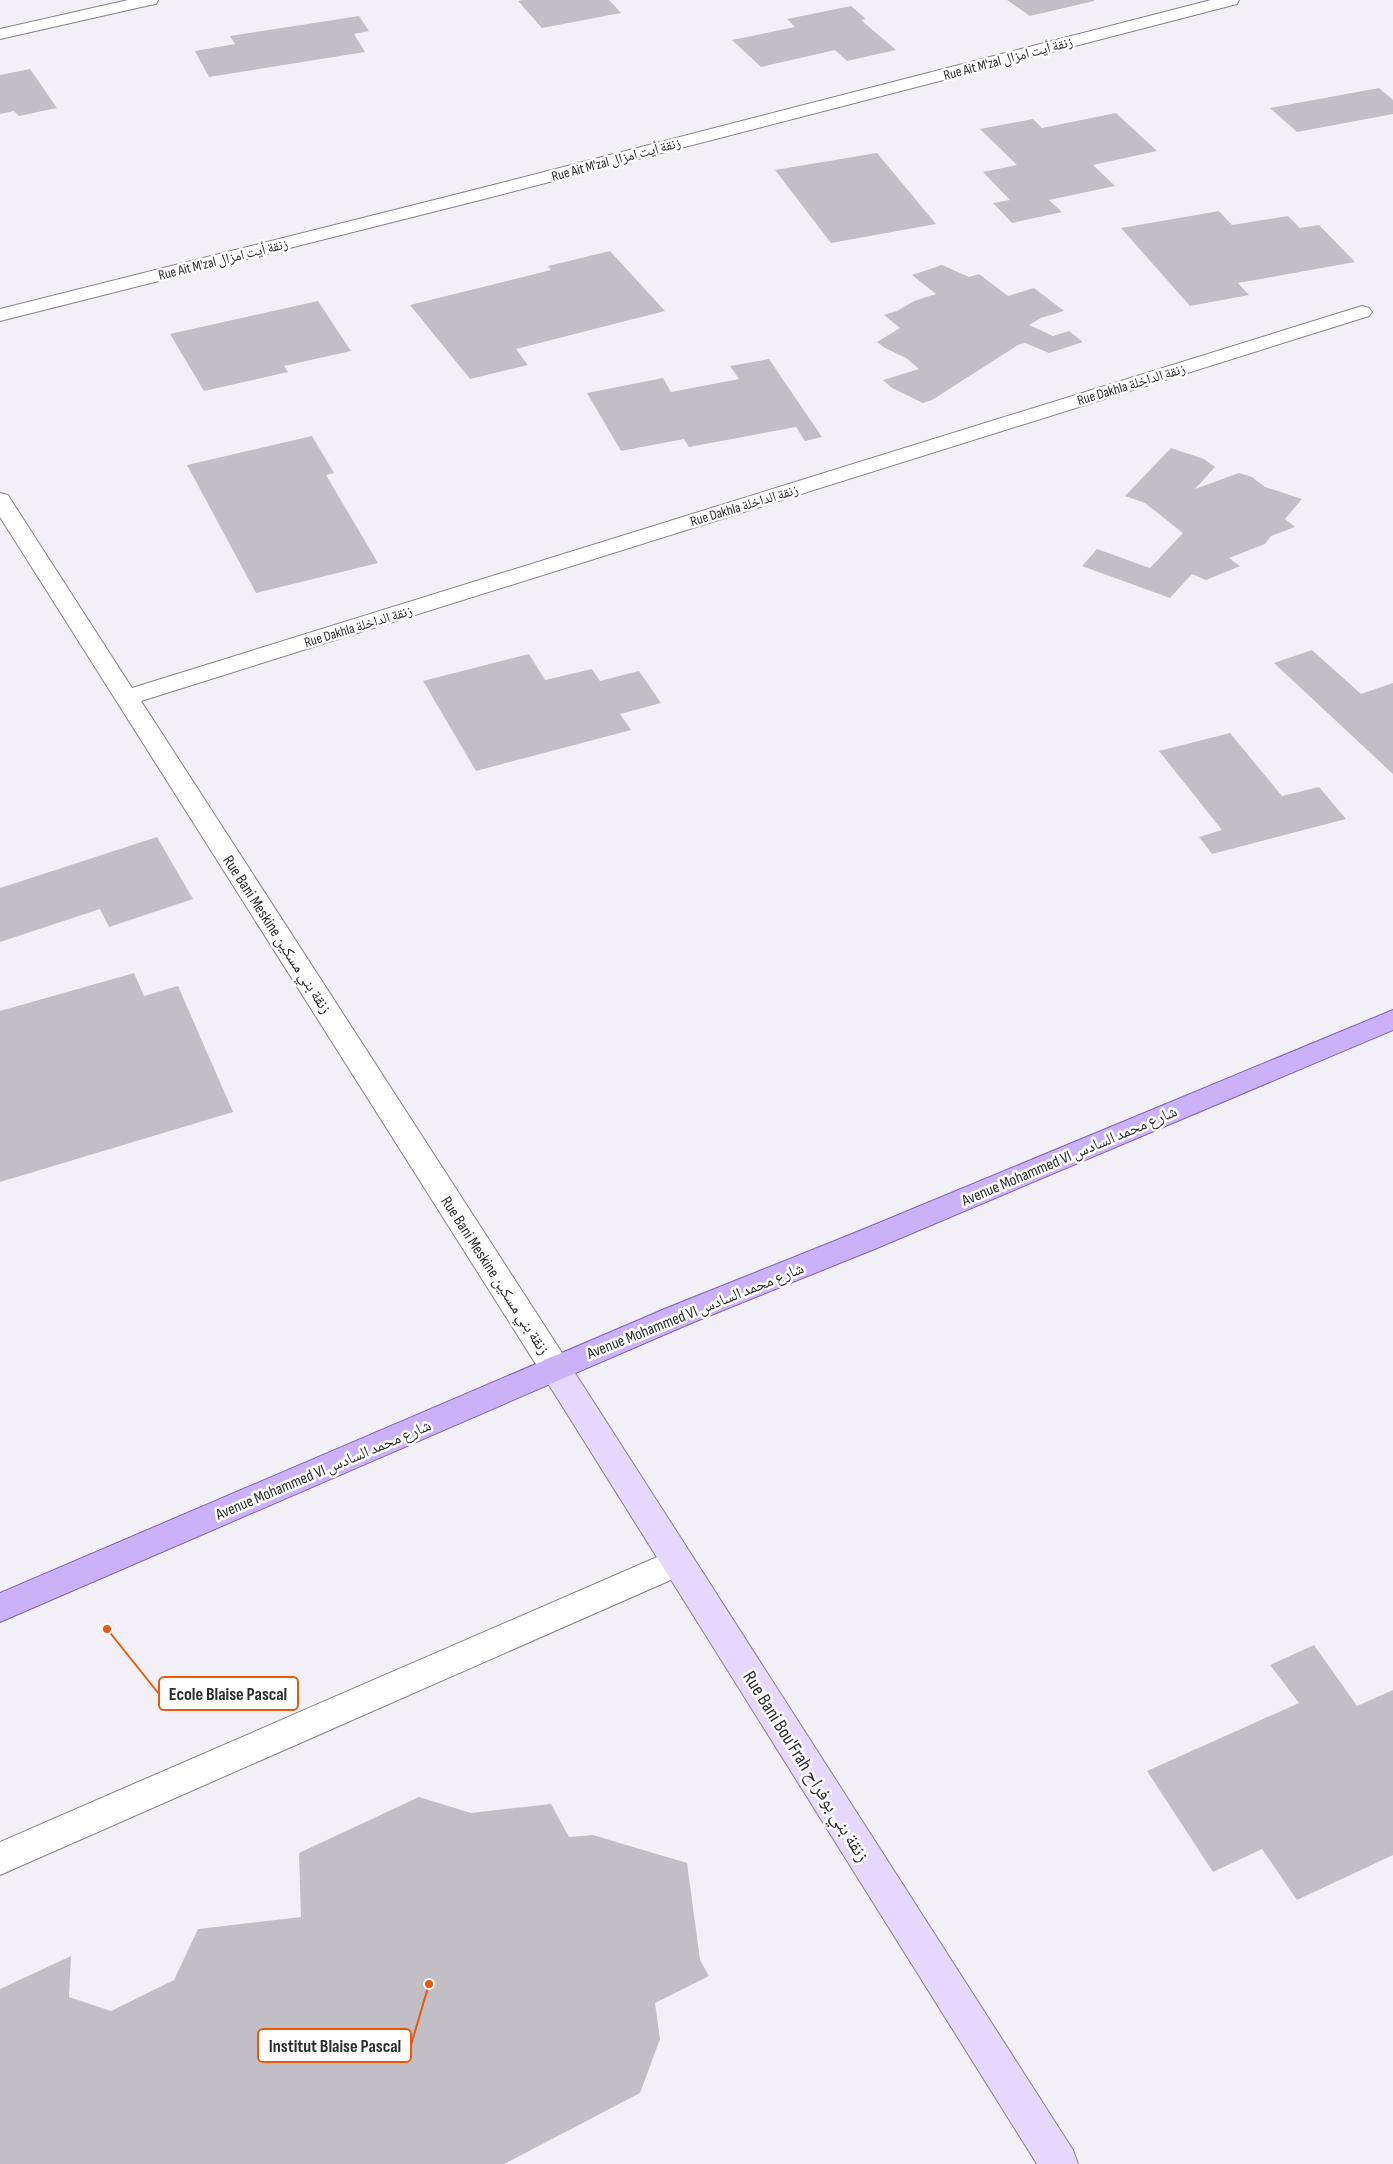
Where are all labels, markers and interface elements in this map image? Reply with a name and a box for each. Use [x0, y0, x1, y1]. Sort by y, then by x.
street label: Rue Ait M'zal زنقة أيت امزال [942, 33, 1075, 84]
street label: Rue Ait M'zal زنقة أيت امزال [550, 134, 683, 185]
street label: Rue Ait M'zal زنقة أيت امزال [156, 235, 290, 284]
street label: Rue Dakhla زنقة الداخلة [1075, 360, 1187, 409]
street label: Rue Dakhla زنقة الداخلة [688, 481, 800, 530]
street label: Rue Dakhla زنقة الداخلة [302, 602, 414, 651]
street label: Rue Bani Meskine زنقة بني مسكين [217, 852, 335, 1019]
street label: Avenue Mohammed VI شارع محمد السادس [958, 1102, 1180, 1211]
street label: Rue Bani Meskine زنقة بني مسكين [435, 1193, 553, 1360]
street label: Avenue Mohammed VI شارع محمد السادس [583, 1259, 807, 1364]
street label: Avenue Mohammed VI شارع محمد السادس [212, 1416, 434, 1525]
street label: Rue Bani Bou'Frah زنقة بني بوفراح [735, 1667, 874, 1868]
callout: Ecole Blaise Pascal [159, 1677, 298, 1710]
text: Ecole Blaise Pascal [169, 1684, 287, 1705]
callout: Institut Blaise Pascal [258, 2029, 411, 2062]
text: Institut Blaise Pascal [269, 2036, 401, 2057]

